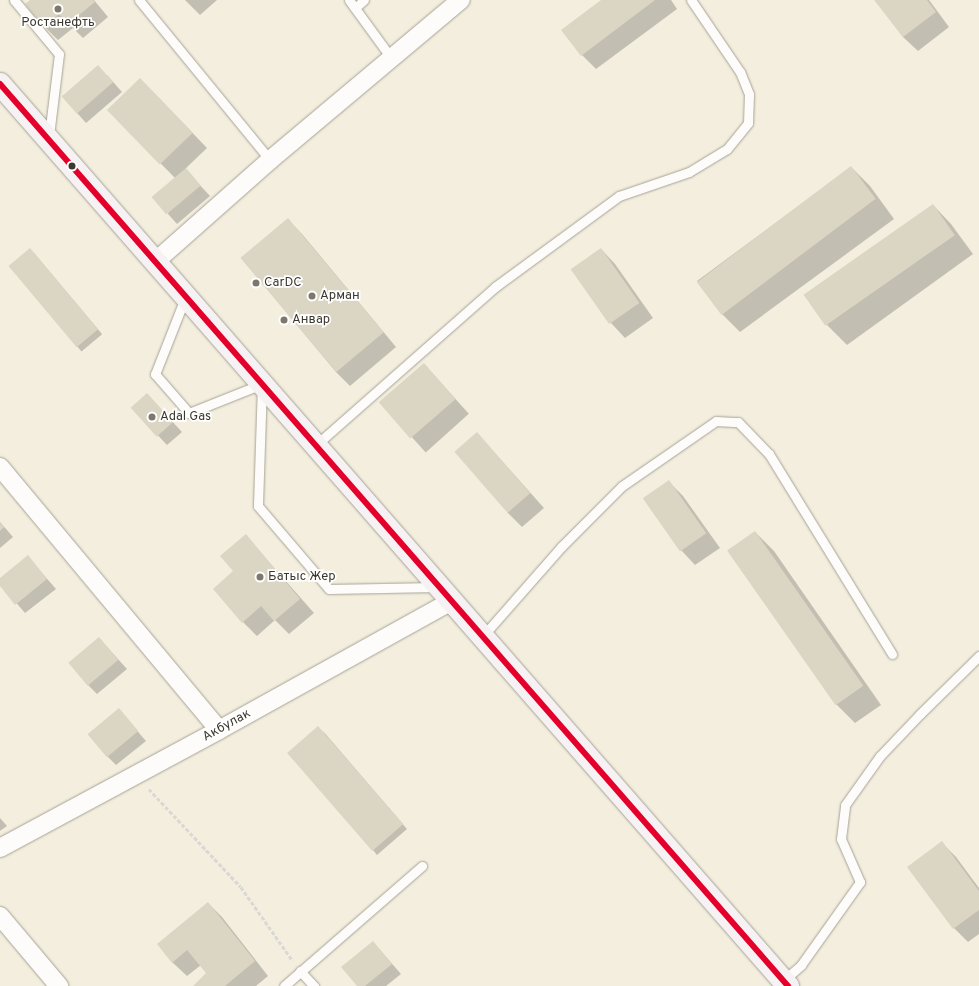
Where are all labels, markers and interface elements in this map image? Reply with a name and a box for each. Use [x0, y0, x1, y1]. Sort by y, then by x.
marker: Ростанефть [53, 4, 63, 14]
place label: Ростанефть [21, 15, 95, 31]
unlabelled marker [67, 161, 77, 171]
place label: CarDC [264, 275, 302, 291]
marker: CarDC [251, 278, 261, 288]
place label: Арман [320, 288, 360, 304]
marker: Арман [307, 291, 317, 301]
place label: Анвар [292, 312, 330, 328]
marker: Анвар [279, 315, 289, 325]
place label: Adal Gas [160, 409, 211, 425]
marker: Adal Gas [147, 412, 157, 422]
place label: Батыс Жер [268, 569, 336, 585]
marker: Батыс Жер [255, 572, 265, 582]
street label: Акбулак [200, 706, 254, 746]

